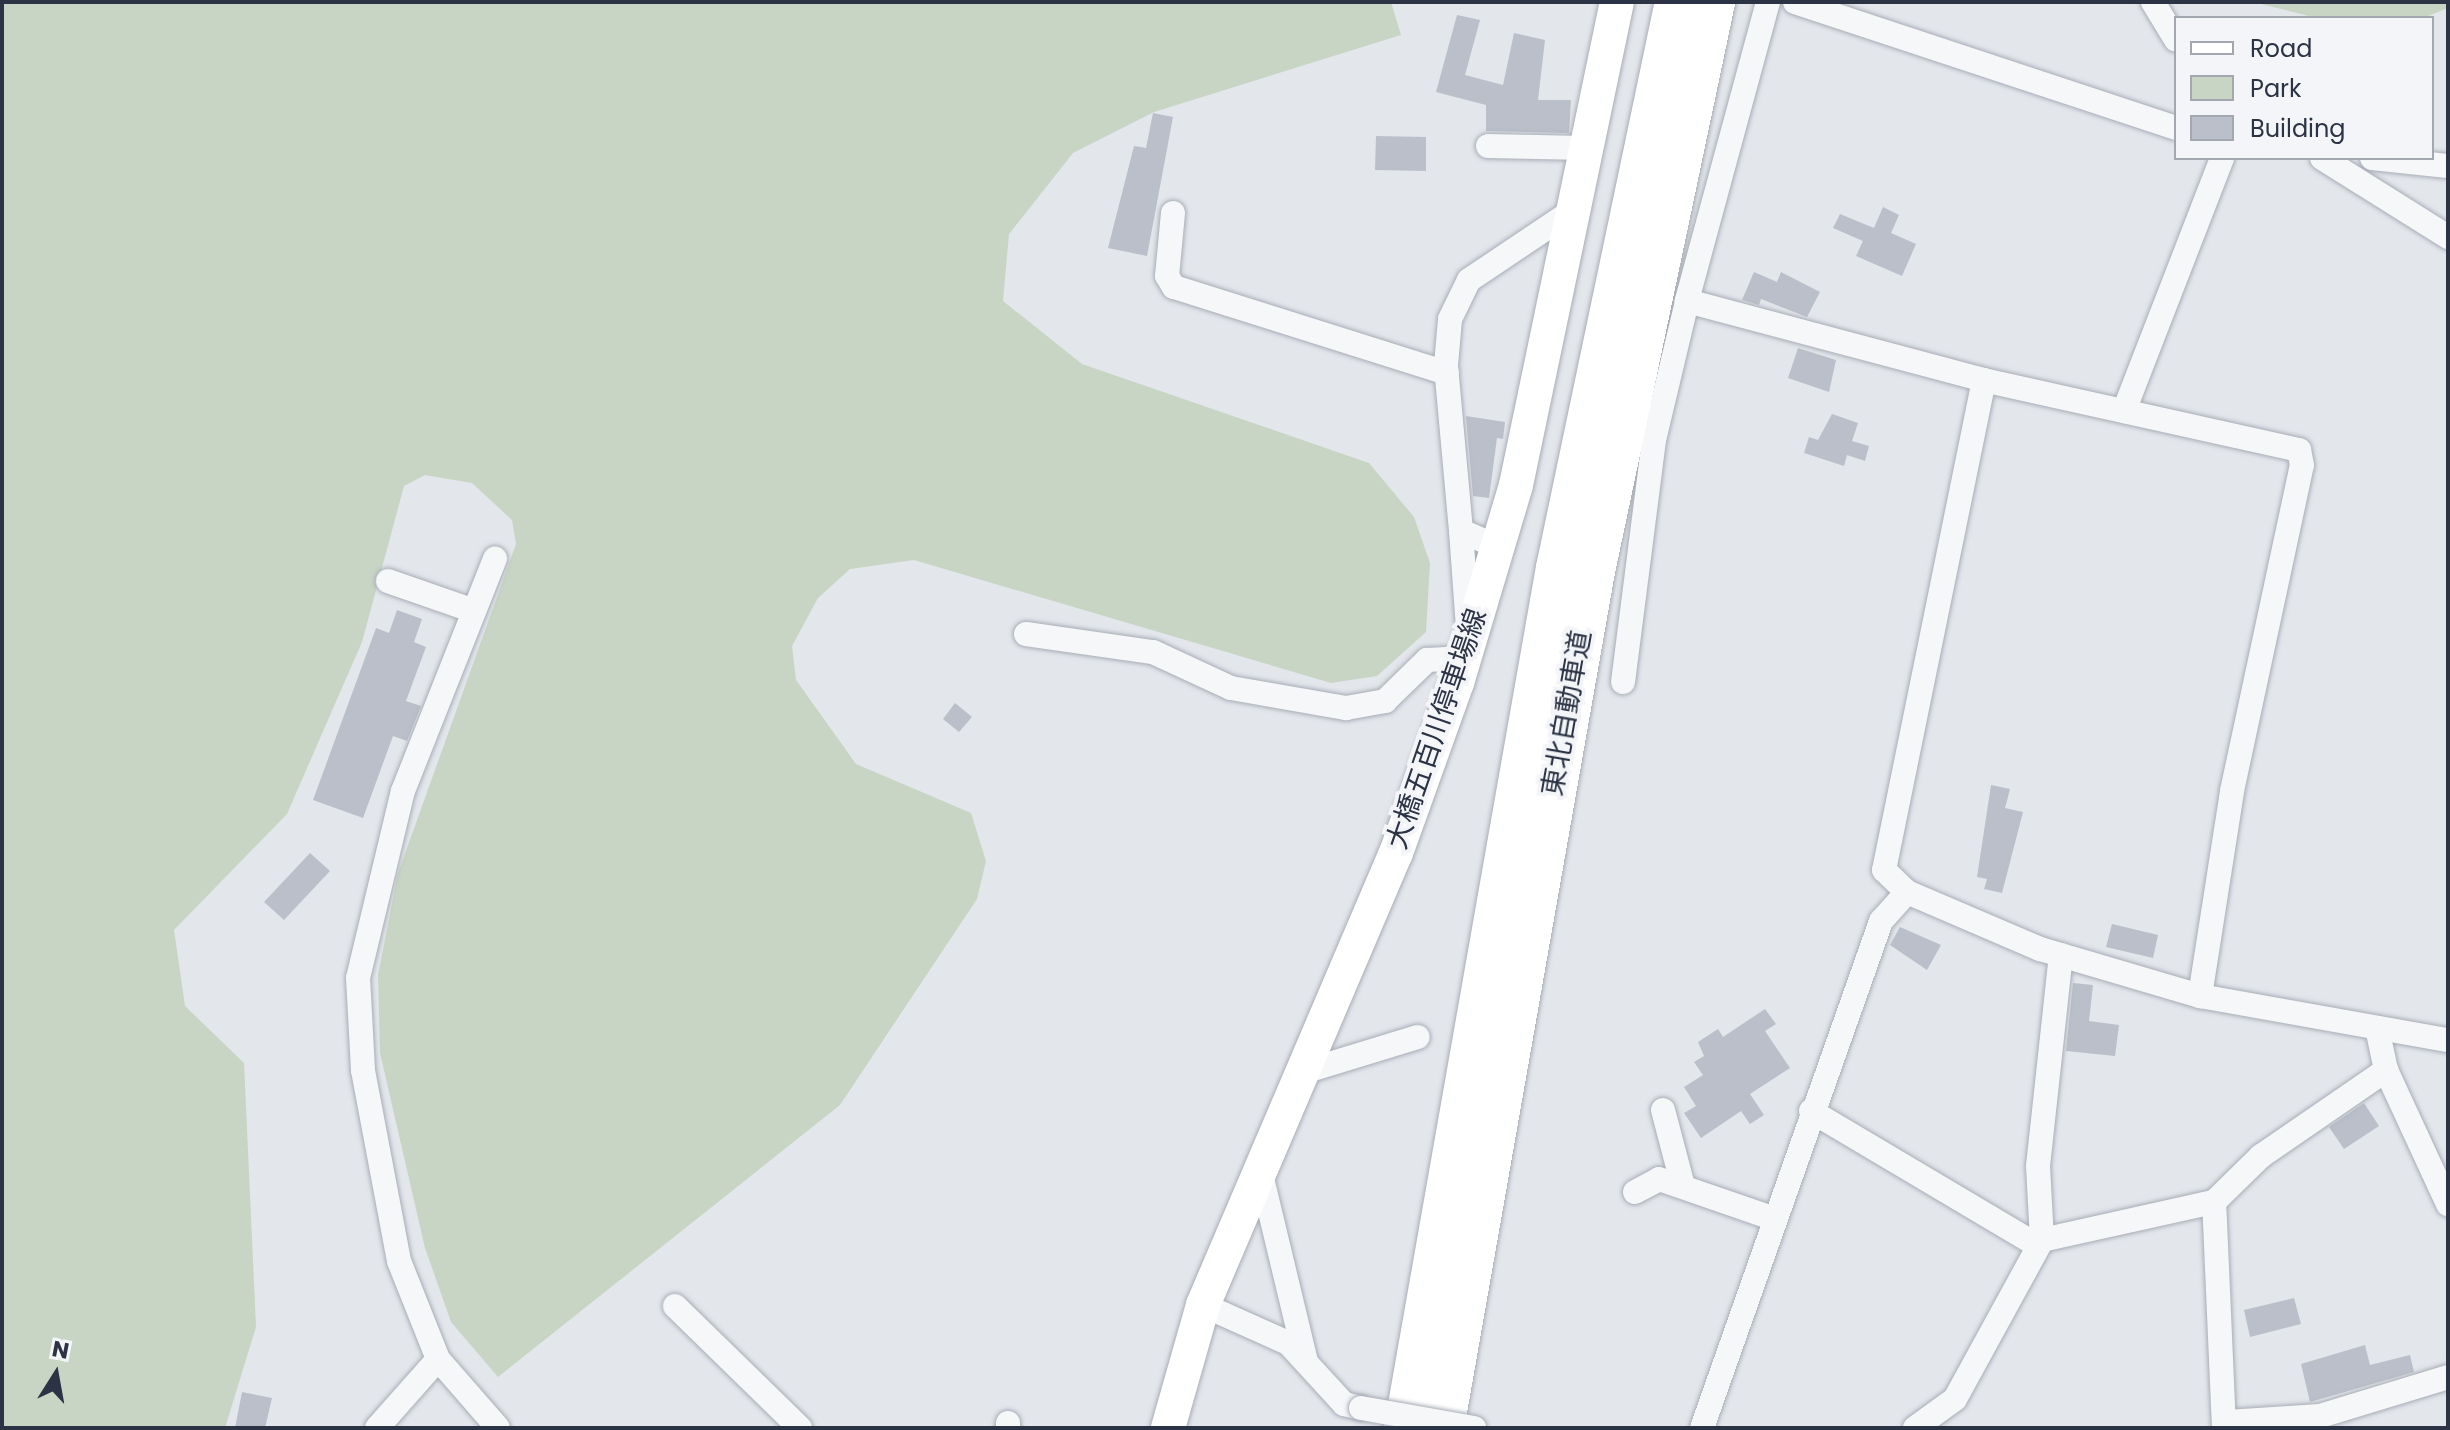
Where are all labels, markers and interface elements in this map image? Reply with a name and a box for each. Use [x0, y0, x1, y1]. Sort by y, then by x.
legend [2174, 16, 2434, 160]
text: Road [2250, 32, 2312, 65]
text: Park [2250, 72, 2301, 105]
text: Building [2250, 112, 2346, 145]
street label: 大橋五百川停車場線 [1380, 604, 1494, 854]
street label: 東北自動車道 [1536, 627, 1598, 799]
text: N [50, 1333, 72, 1367]
north arrow [16, 1334, 96, 1414]

